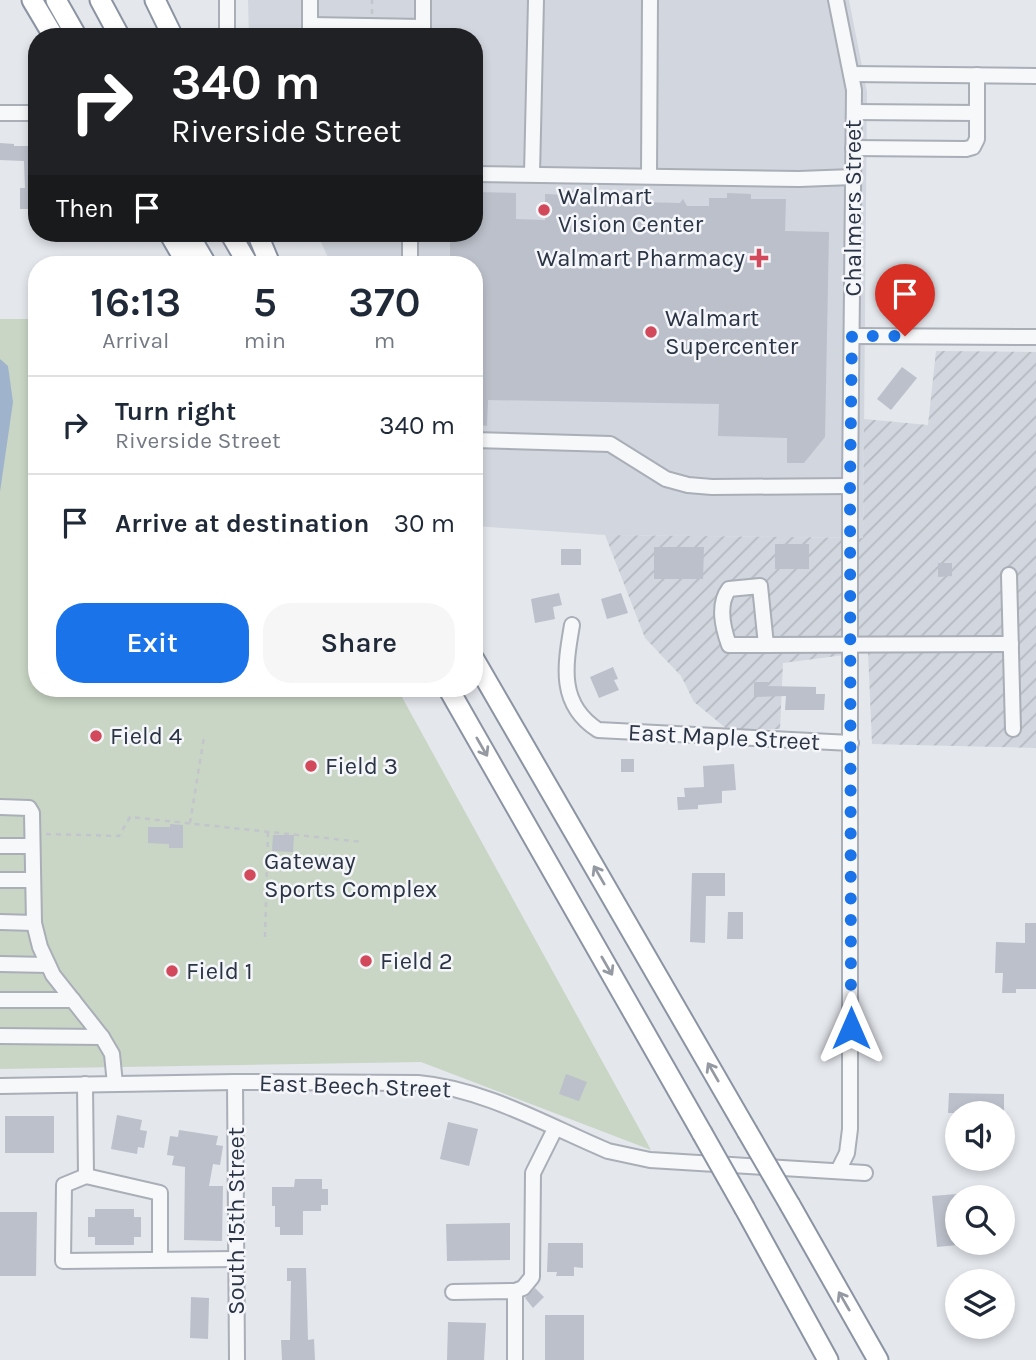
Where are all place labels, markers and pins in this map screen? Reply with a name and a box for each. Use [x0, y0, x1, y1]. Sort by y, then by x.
place label: Walmart Vision Center [558, 182, 704, 238]
marker: Walmart Vision Center [536, 202, 552, 218]
place label: Walmart Pharmacy [536, 244, 745, 272]
marker: Walmart Pharmacy [751, 250, 767, 266]
pin [875, 264, 935, 336]
place label: Walmart Supercenter [665, 304, 799, 360]
marker: Walmart Supercenter [643, 324, 659, 340]
place label: Field 4 [110, 722, 182, 750]
marker: Field 4 [88, 728, 104, 744]
place label: Field 3 [325, 752, 398, 780]
marker: Field 3 [303, 758, 319, 774]
place label: Gateway Sports Complex [264, 847, 437, 903]
marker: Gateway Sports Complex [242, 867, 258, 883]
place label: Field 2 [380, 947, 453, 975]
marker: Field 2 [358, 953, 374, 969]
place label: Field 1 [186, 957, 253, 985]
marker: Field 1 [164, 963, 180, 979]

